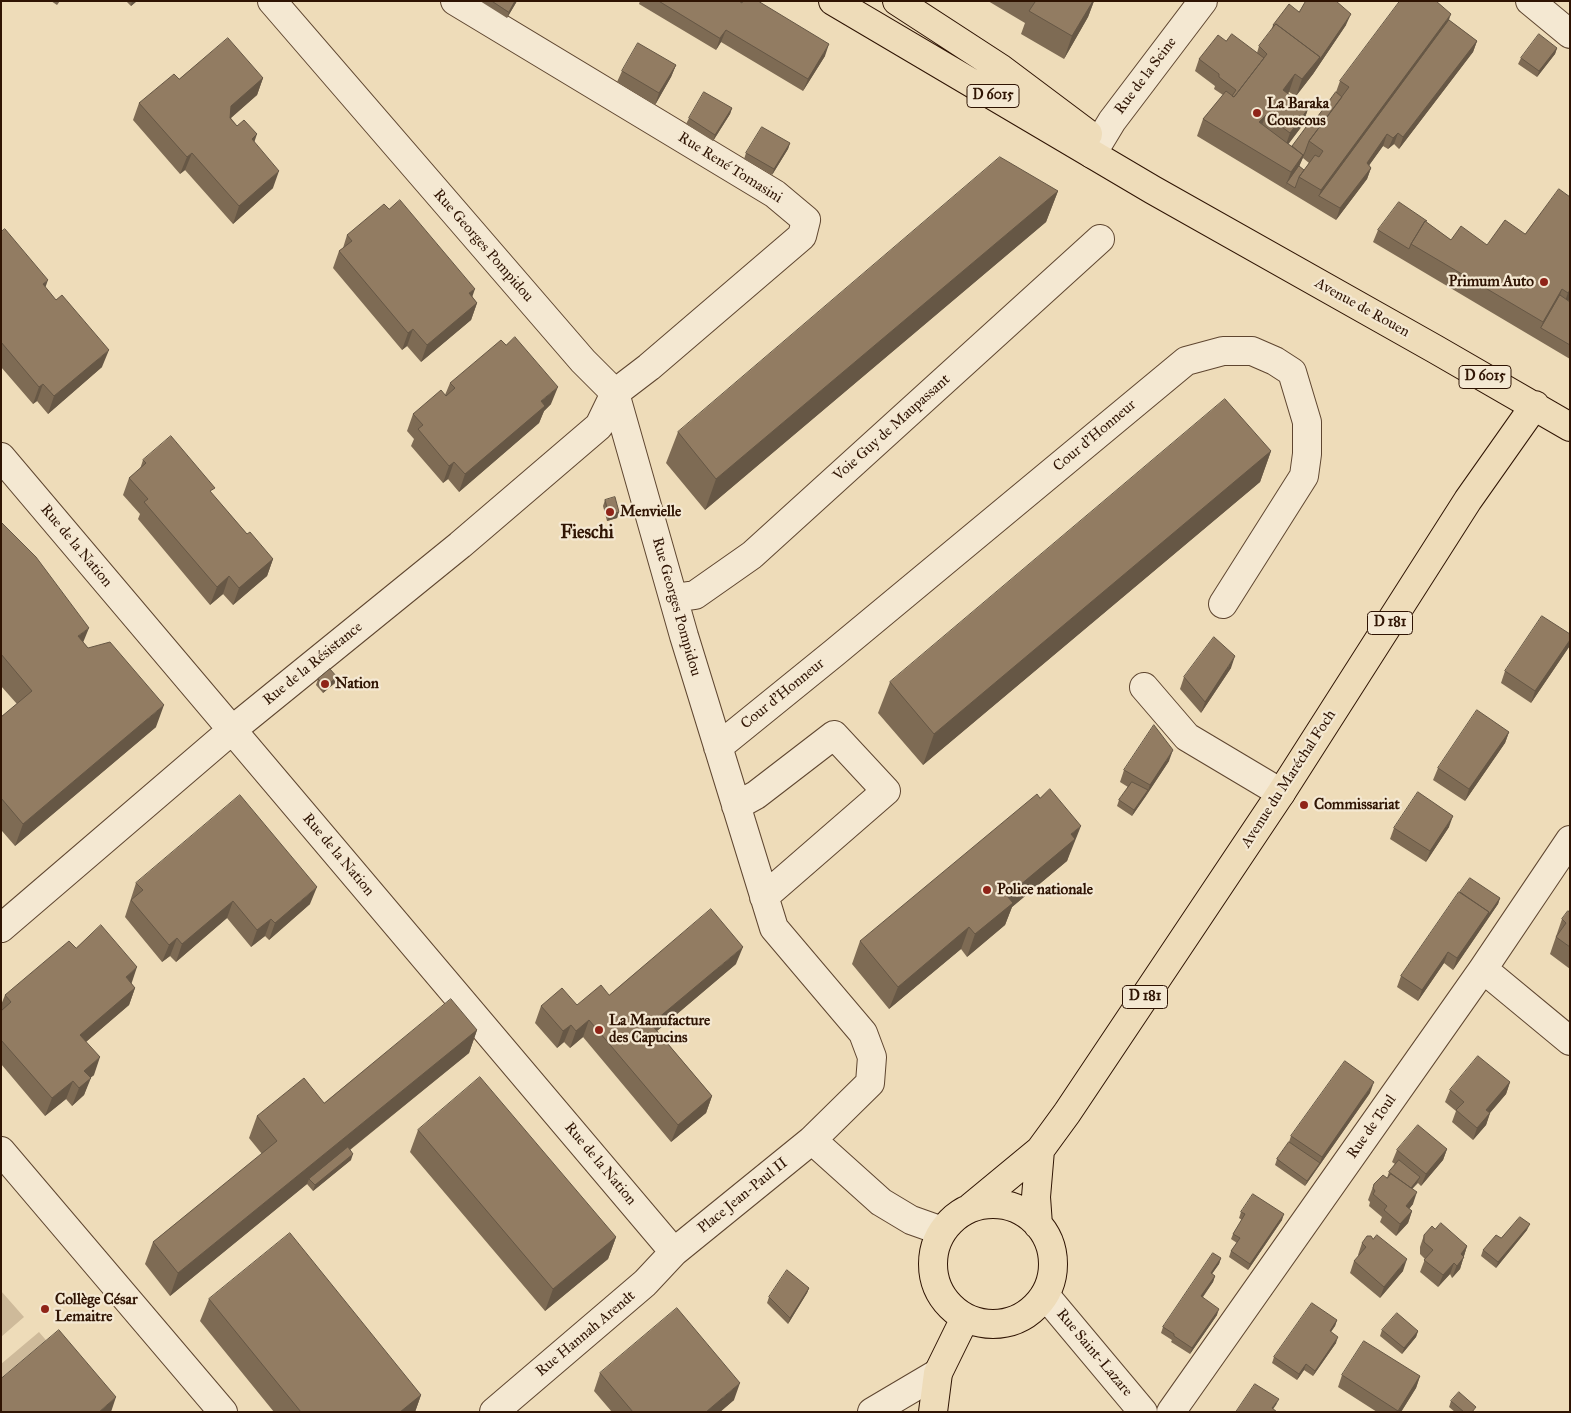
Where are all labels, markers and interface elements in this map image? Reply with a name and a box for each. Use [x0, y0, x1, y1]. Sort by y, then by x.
street label: Rue de la Seine [1111, 34, 1181, 118]
road number: D 6015 [967, 84, 1019, 108]
place label: La Baraka Couscous [1267, 95, 1329, 130]
marker: La Baraka Couscous [1251, 107, 1263, 119]
street label: Rue René Tomasini [675, 129, 785, 207]
street label: Rue Georges Pompidou [429, 186, 537, 306]
place label: Primum Auto [1448, 273, 1534, 291]
street label: Avenue de Rouen [1311, 275, 1413, 341]
marker: Primum Auto [1538, 276, 1550, 288]
road number: D 6015 [1459, 366, 1511, 388]
street label: Voie Guy de Maupassant [830, 371, 954, 485]
street label: Cour d'Honneur [1050, 396, 1140, 476]
street label: Rue de la Nation [36, 501, 116, 591]
place label: Menvielle [620, 503, 681, 521]
marker: Menvielle [604, 506, 616, 518]
district label: Fieschi [560, 523, 614, 545]
street label: Rue Georges Pompidou [648, 536, 704, 678]
road number: D 181 [1368, 612, 1412, 634]
street label: Rue de la Résistance [260, 618, 366, 710]
street label: Cour d'Honneur [737, 655, 829, 733]
place label: Nation [335, 675, 379, 693]
marker: Nation [319, 678, 331, 690]
street label: Avenue du Maréchal Foch [1238, 707, 1340, 851]
place label: Commissariat [1314, 796, 1400, 814]
marker: Commissariat [1298, 799, 1310, 811]
street label: Rue de la Nation [298, 810, 378, 900]
place label: Police nationale [997, 881, 1093, 899]
marker: Police nationale [981, 884, 993, 896]
road number: D 181 [1122, 986, 1168, 1009]
place label: La Manufacture des Capucins [609, 1012, 710, 1047]
marker: La Manufacture des Capucins [593, 1024, 605, 1036]
street label: Rue de Toul [1344, 1092, 1400, 1162]
street label: Rue de la Nation [560, 1119, 640, 1209]
street label: Place Jean-Paul II [695, 1154, 791, 1238]
street label: Rue Hannah Arendt [533, 1287, 639, 1381]
place label: Collège César Lemaitre [55, 1291, 138, 1326]
marker: Collège César Lemaitre [39, 1303, 51, 1315]
street label: Rue Saint-Lazare [1052, 1305, 1136, 1401]

